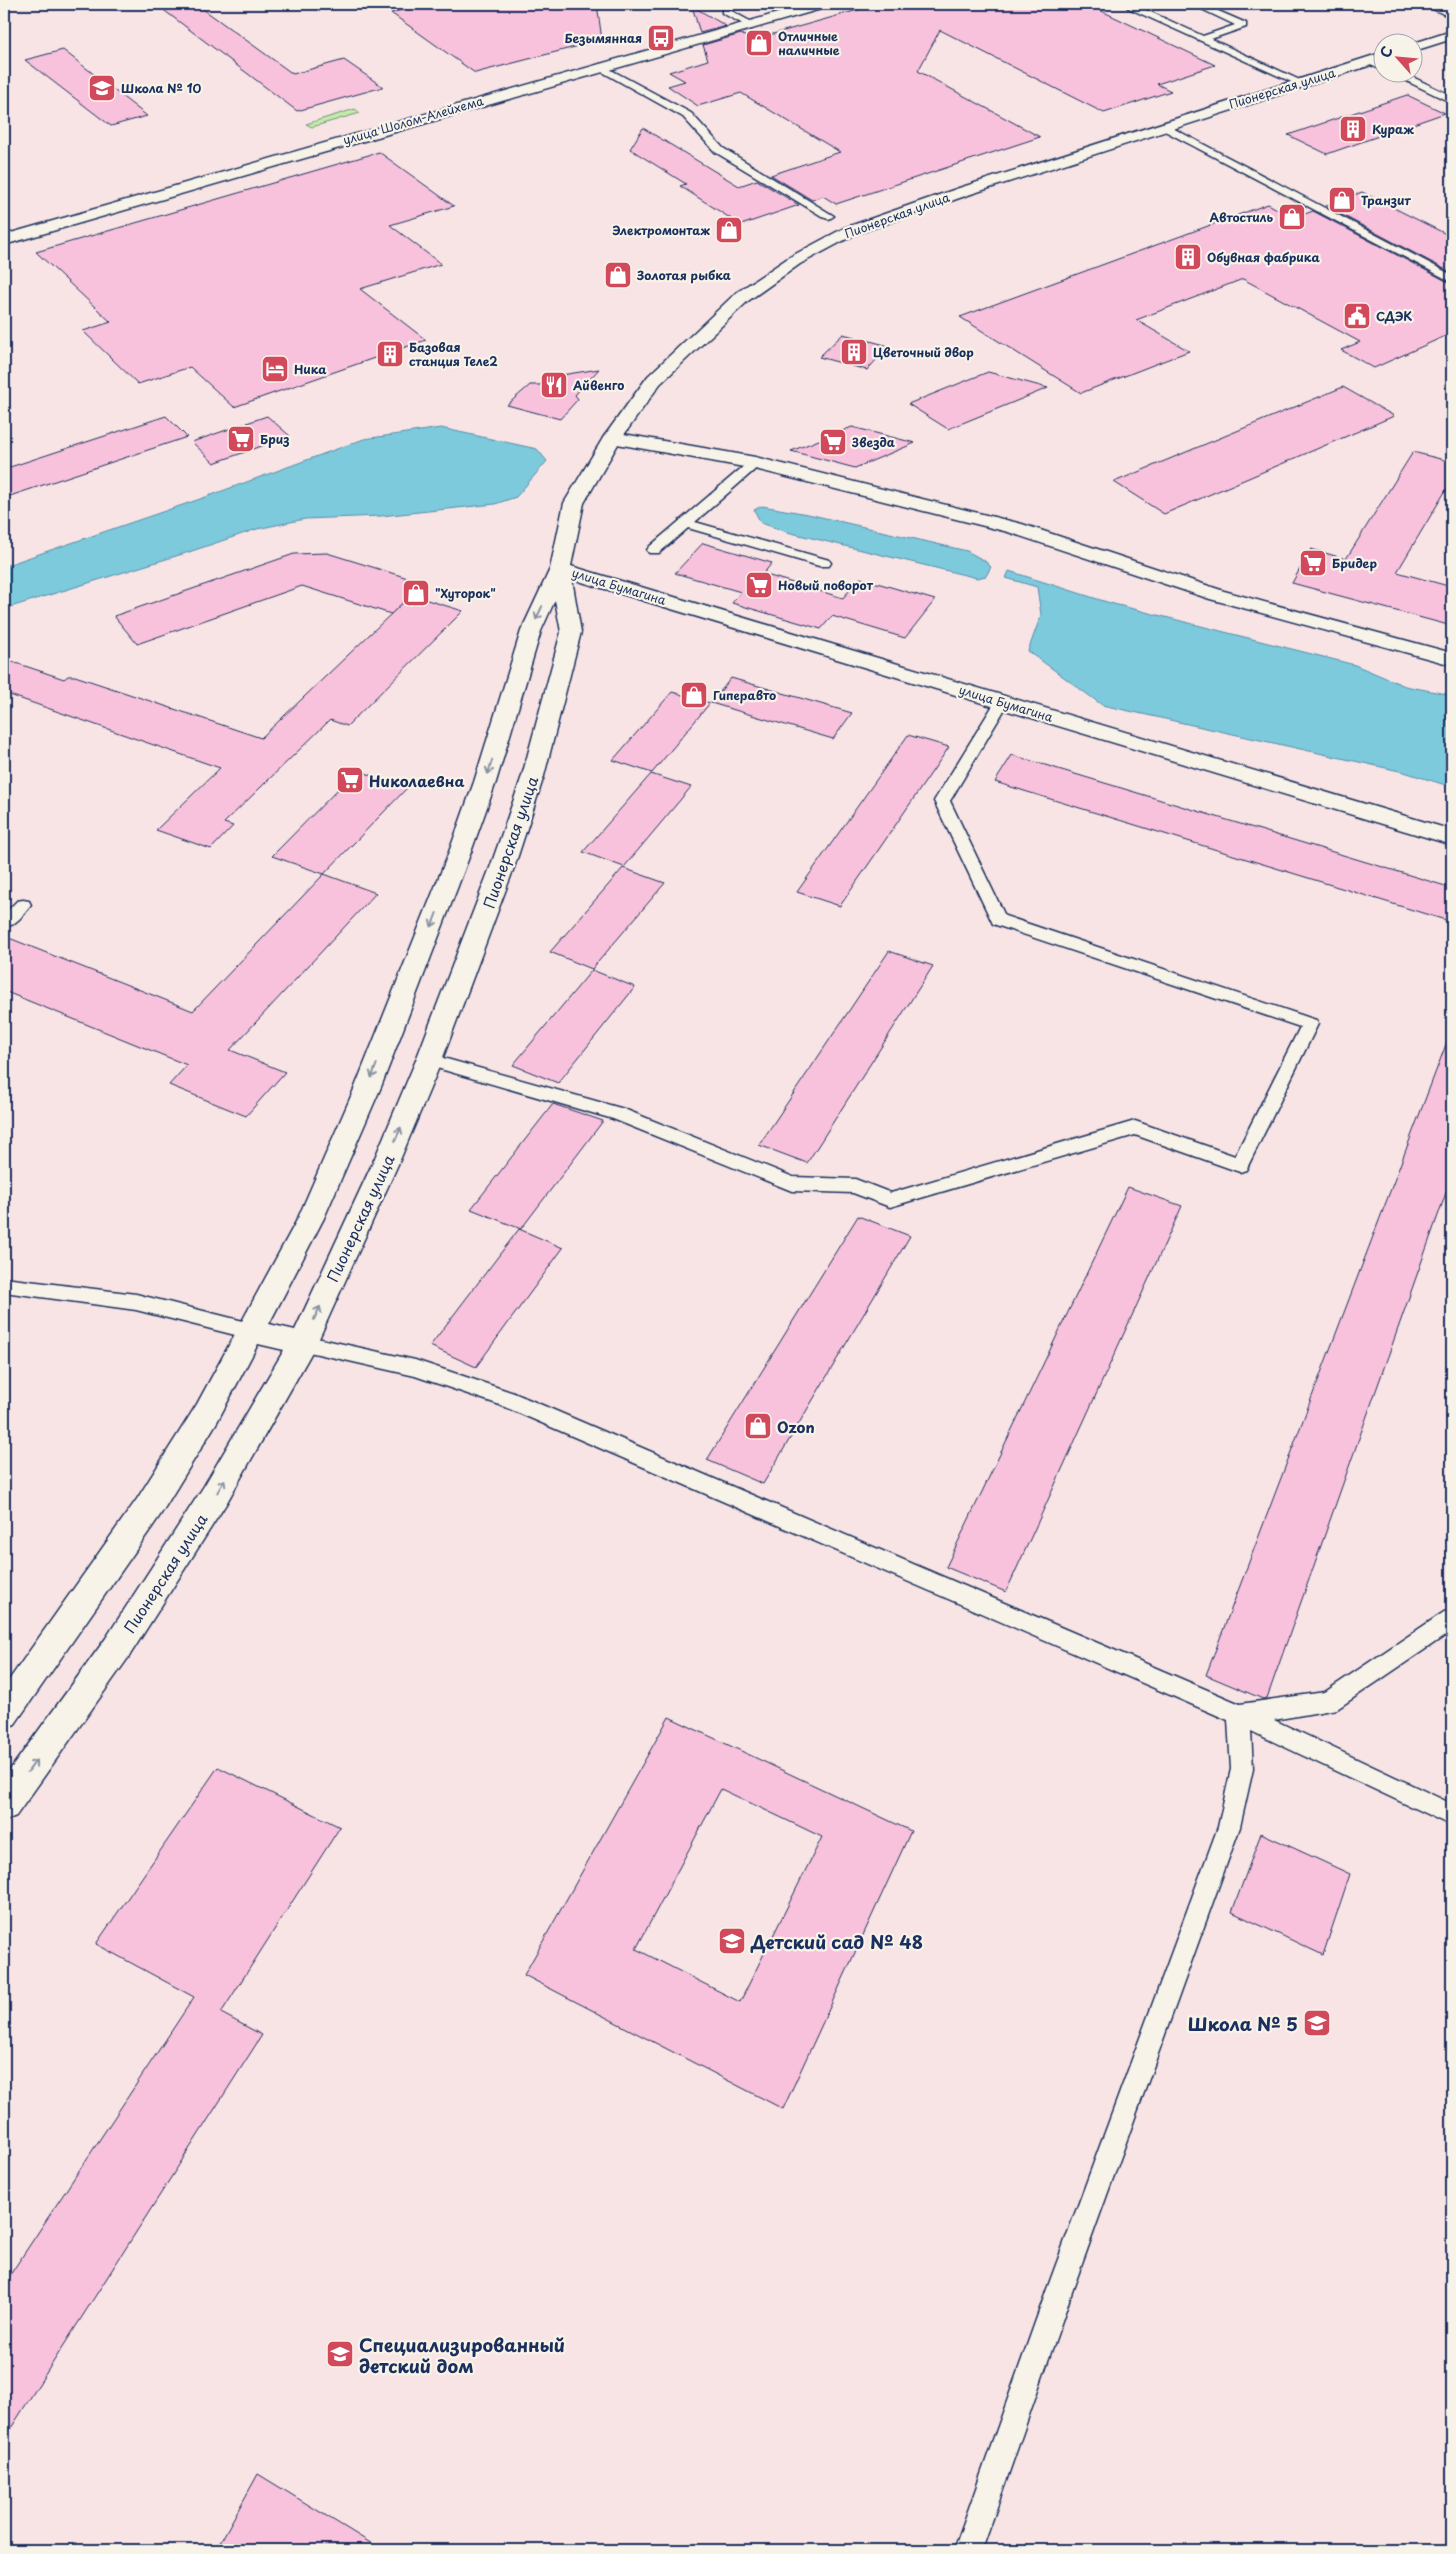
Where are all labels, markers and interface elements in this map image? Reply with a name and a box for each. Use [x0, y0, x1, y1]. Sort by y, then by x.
bus stop icon: Безымянная [646, 23, 676, 53]
place label: Отличные наличные [778, 27, 840, 59]
shop icon: Отличные наличные [744, 28, 774, 58]
place label: Безымянная [565, 29, 642, 47]
north arrow [1374, 32, 1424, 82]
text: С [1374, 42, 1398, 61]
street label: Пионерская улица [1227, 63, 1338, 113]
school or university icon: Школа № 10 [87, 73, 117, 103]
place label: Школа № 10 [121, 79, 201, 97]
street label: улица Шолом-Алейхема [341, 91, 486, 149]
building icon: Кураж [1338, 114, 1368, 144]
place label: Кураж [1372, 120, 1414, 138]
shop icon: Транзит [1327, 185, 1357, 215]
street label: Пионерская улица [842, 188, 952, 242]
place label: Транзит [1361, 191, 1411, 209]
shop icon: Автостиль [1277, 202, 1307, 232]
place label: Автостиль [1210, 208, 1273, 226]
shop icon: Электромонтаж [714, 215, 744, 245]
place label: Электромонтаж [612, 221, 711, 239]
building icon: Обувная фабрика [1173, 242, 1203, 272]
place label: Обувная фабрика [1207, 248, 1320, 266]
shop icon: Золотая рыбка [603, 260, 633, 290]
place label: Золотая рыбка [636, 266, 731, 284]
public building icon: СДЭК [1342, 301, 1372, 331]
place label: СДЭК [1376, 307, 1412, 325]
building icon: Цветочный двор [839, 337, 869, 367]
place label: Базовая станция Теле2 [409, 338, 498, 370]
building icon: Базовая станция Теле2 [375, 339, 405, 369]
place label: Цветочный двор [873, 343, 974, 361]
hotel icon: Ника [260, 354, 290, 384]
place label: Ника [294, 360, 327, 378]
restaurant icon: Айвенго [539, 370, 569, 400]
place label: Айвенго [572, 376, 624, 394]
supermarket icon: Бриз [226, 424, 256, 454]
supermarket icon: Звезда [818, 427, 848, 457]
place label: Бриз [260, 430, 289, 448]
place label: Звезда [851, 433, 895, 451]
supermarket icon: Бридер [1298, 548, 1328, 578]
place label: Бридер [1332, 554, 1377, 572]
street label: улица Бумагина [570, 563, 669, 609]
supermarket icon: Новый поворот [744, 570, 774, 600]
place label: Новый поворот [778, 576, 874, 594]
shop icon: "Хуторок" [401, 578, 431, 608]
place label: "Хуторок" [435, 584, 496, 602]
one-way arrow [534, 605, 543, 620]
shop icon: Гиперавто [679, 680, 709, 710]
street label: улица Бумагина [957, 680, 1056, 726]
place label: Гиперавто [713, 686, 776, 704]
one-way arrow [484, 759, 494, 775]
supermarket icon: Николаевна [335, 765, 365, 795]
place label: Николаевна [369, 769, 465, 792]
street label: Пионерская улица [477, 772, 544, 911]
one-way arrow [428, 912, 438, 927]
one-way arrow [369, 1063, 378, 1078]
one-way arrow [395, 1126, 404, 1141]
street label: Пионерская улица [320, 1150, 400, 1285]
one-way arrow [313, 1306, 322, 1321]
shop icon: Ozon [743, 1411, 773, 1441]
place label: Ozon [777, 1415, 815, 1438]
one-way arrow [216, 1479, 226, 1493]
street label: Пионерская улица [118, 1508, 213, 1637]
one-way arrow [27, 1759, 37, 1773]
school or university icon: Детский сад № 48 [717, 1926, 747, 1956]
place label: Детский сад № 48 [750, 1928, 923, 1955]
school or university icon: Школа № 5 [1302, 2008, 1332, 2038]
place label: Школа № 5 [1188, 2010, 1298, 2037]
place label: Специализированный детский дом [359, 2331, 565, 2379]
school or university icon: Специализированный детский дом [325, 2339, 355, 2369]

